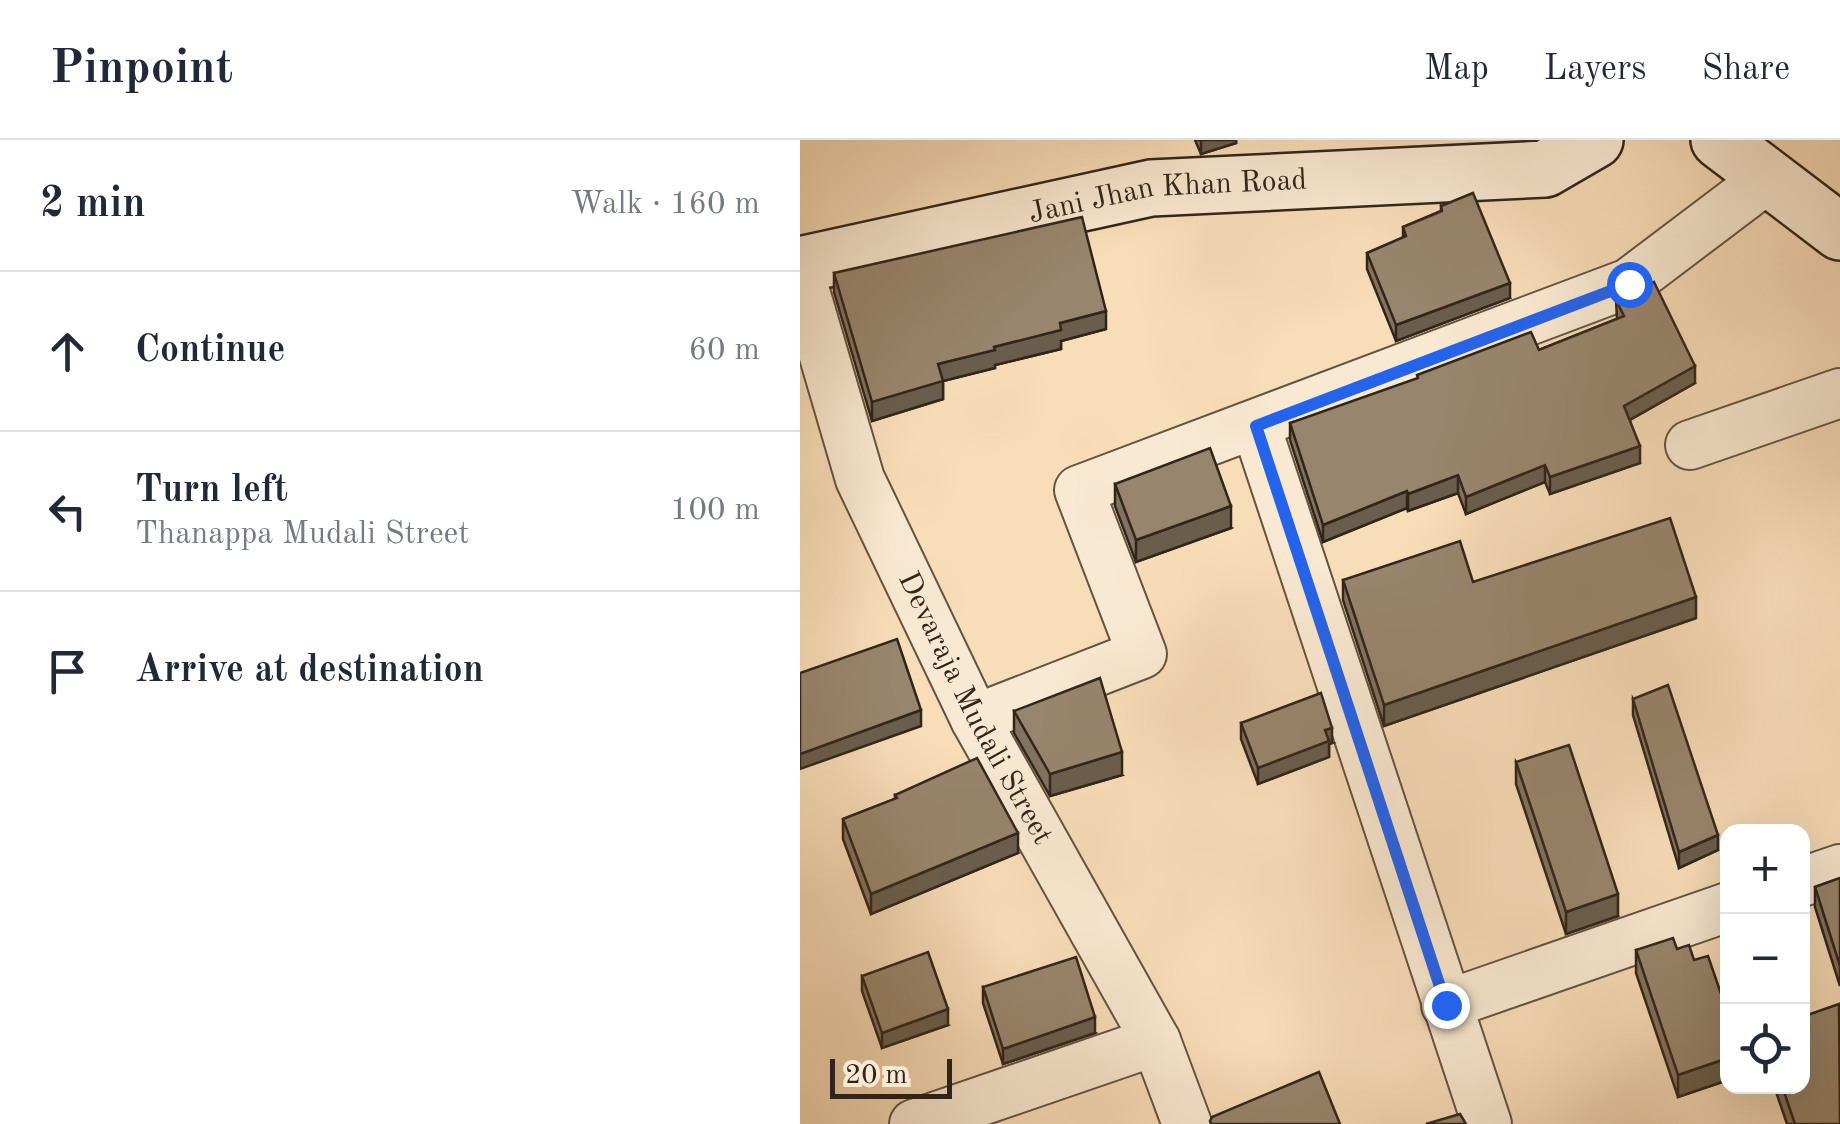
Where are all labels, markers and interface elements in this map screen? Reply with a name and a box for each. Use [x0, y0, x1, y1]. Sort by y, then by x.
text: Pinpoint [50, 45, 233, 93]
text: Map [1424, 52, 1489, 87]
text: Layers [1544, 52, 1647, 87]
text: Share [1702, 52, 1790, 87]
street label: Jani Jhan Khan Road [1026, 165, 1308, 229]
text: 2 min [40, 184, 146, 226]
text: Walk · 160 m [570, 189, 760, 221]
route start [1607, 262, 1653, 308]
icon: ahead [40, 324, 95, 379]
text: Continue [135, 332, 285, 370]
text: 60 m [689, 335, 760, 367]
text: Turn left [135, 472, 288, 510]
icon: left [40, 484, 95, 539]
text: 100 m [670, 495, 760, 527]
text: Thanappa Mudali Street [135, 519, 470, 551]
street label: Devaraja Mudali Street [892, 567, 1058, 850]
icon: arrive [40, 644, 95, 699]
text: Arrive at destination [135, 652, 484, 690]
map controls [1720, 824, 1810, 1094]
button: + [1720, 824, 1810, 914]
button: − [1720, 914, 1810, 1004]
route end [1424, 983, 1470, 1029]
button: locate [1720, 1004, 1810, 1094]
scale bar [830, 1054, 952, 1098]
text: 20 m [845, 1062, 908, 1090]

